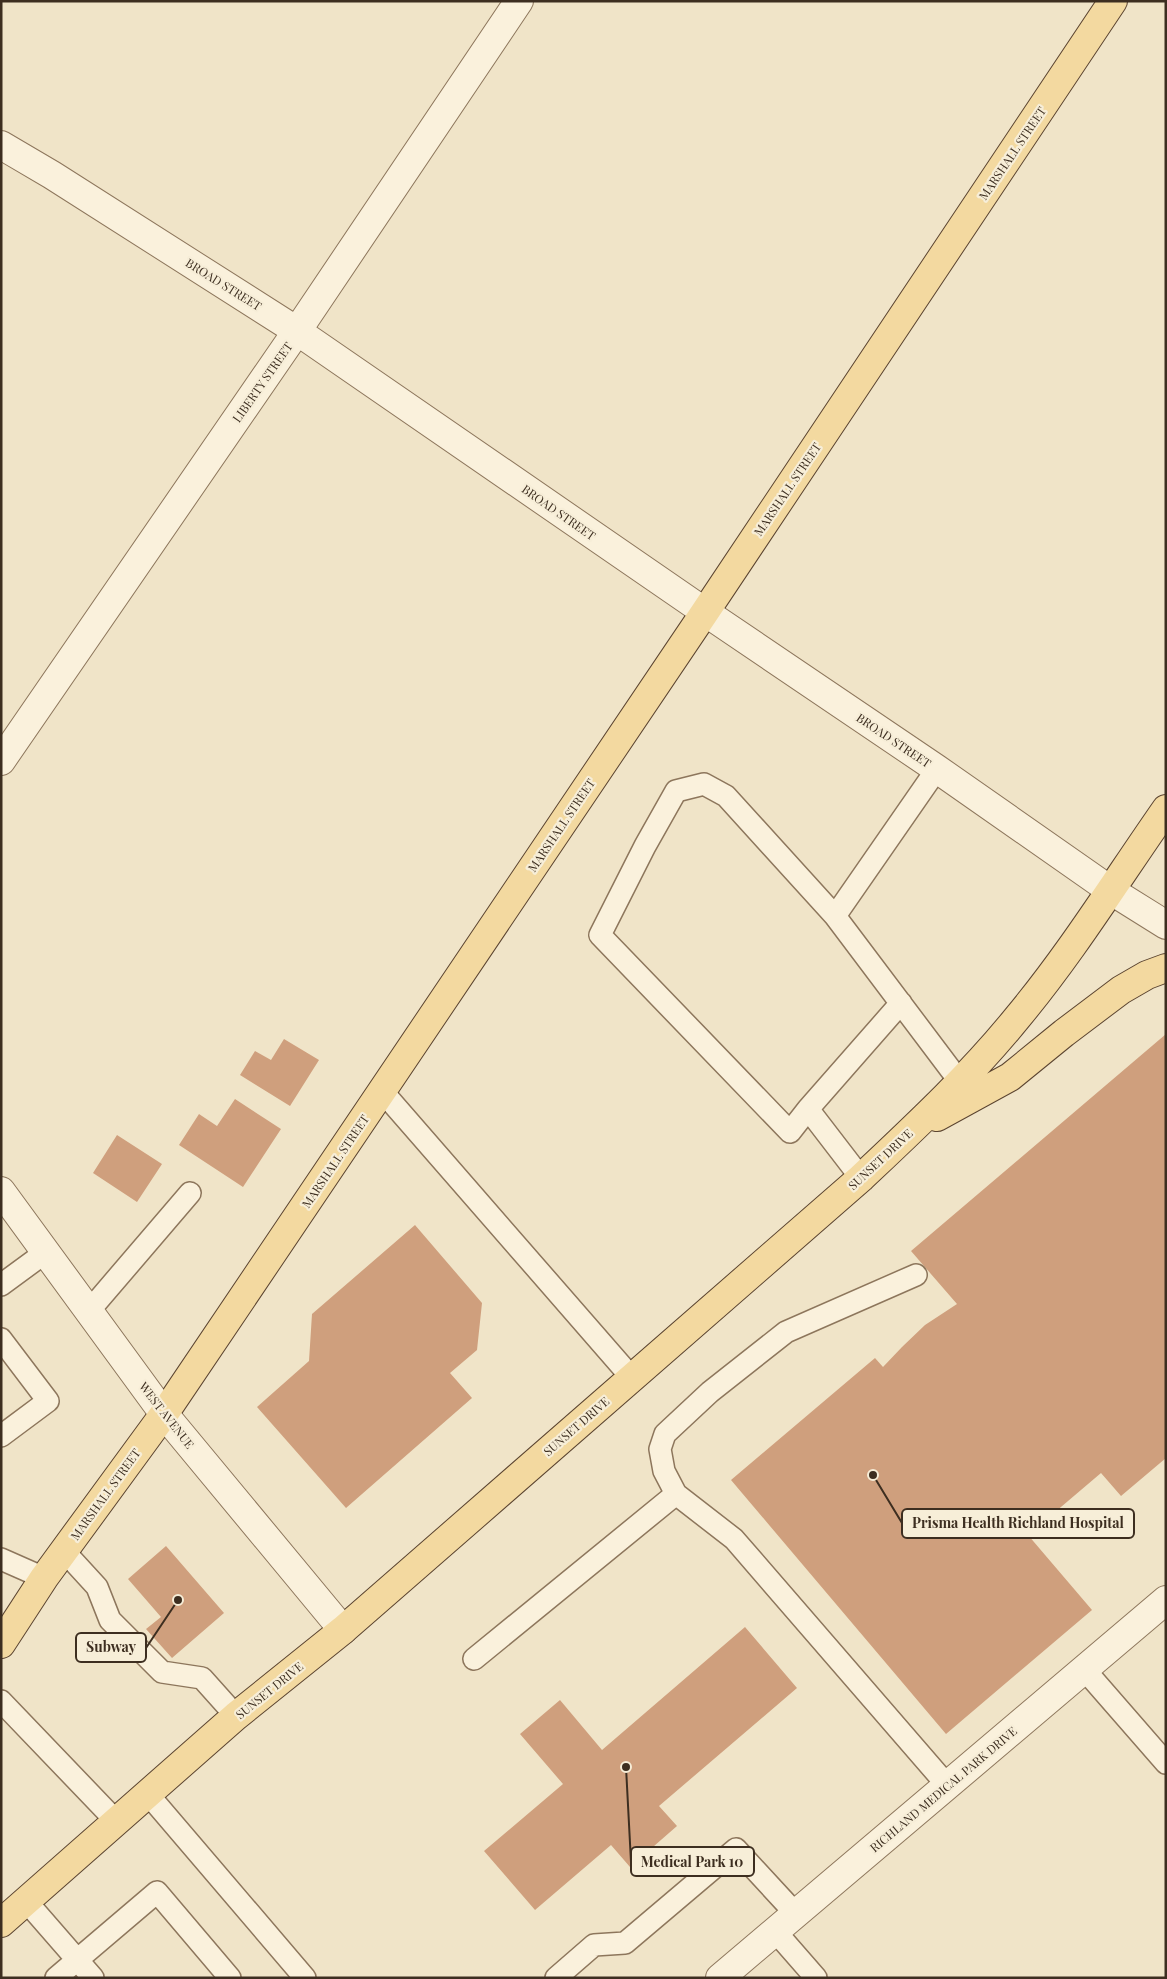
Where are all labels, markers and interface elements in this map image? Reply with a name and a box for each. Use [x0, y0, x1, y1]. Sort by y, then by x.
street label: MARSHALL STREET [975, 103, 1050, 203]
street label: BROAD STREET [183, 254, 265, 314]
street label: LIBERTY STREET [228, 338, 296, 425]
street label: MARSHALL STREET [750, 439, 825, 539]
street label: BROAD STREET [519, 481, 600, 544]
street label: BROAD STREET [854, 709, 935, 771]
street label: MARSHALL STREET [524, 775, 599, 875]
street label: MARSHALL STREET [298, 1111, 373, 1211]
street label: SUNSET DRIVE [844, 1125, 916, 1193]
street label: WEST AVENUE [135, 1378, 198, 1452]
street label: SUNSET DRIVE [540, 1393, 612, 1459]
street label: MARSHALL STREET [66, 1445, 144, 1543]
callout: Prisma Health Richland Hospital [902, 1509, 1134, 1538]
text: Prisma Health Richland Hospital [912, 1513, 1125, 1532]
callout: Subway [76, 1633, 146, 1662]
text: Subway [86, 1637, 137, 1656]
street label: SUNSET DRIVE [232, 1658, 306, 1722]
street label: RICHLAND MEDICAL PARK DRIVE [866, 1723, 1020, 1855]
callout: Medical Park 10 [631, 1847, 754, 1876]
text: Medical Park 10 [641, 1852, 743, 1871]

